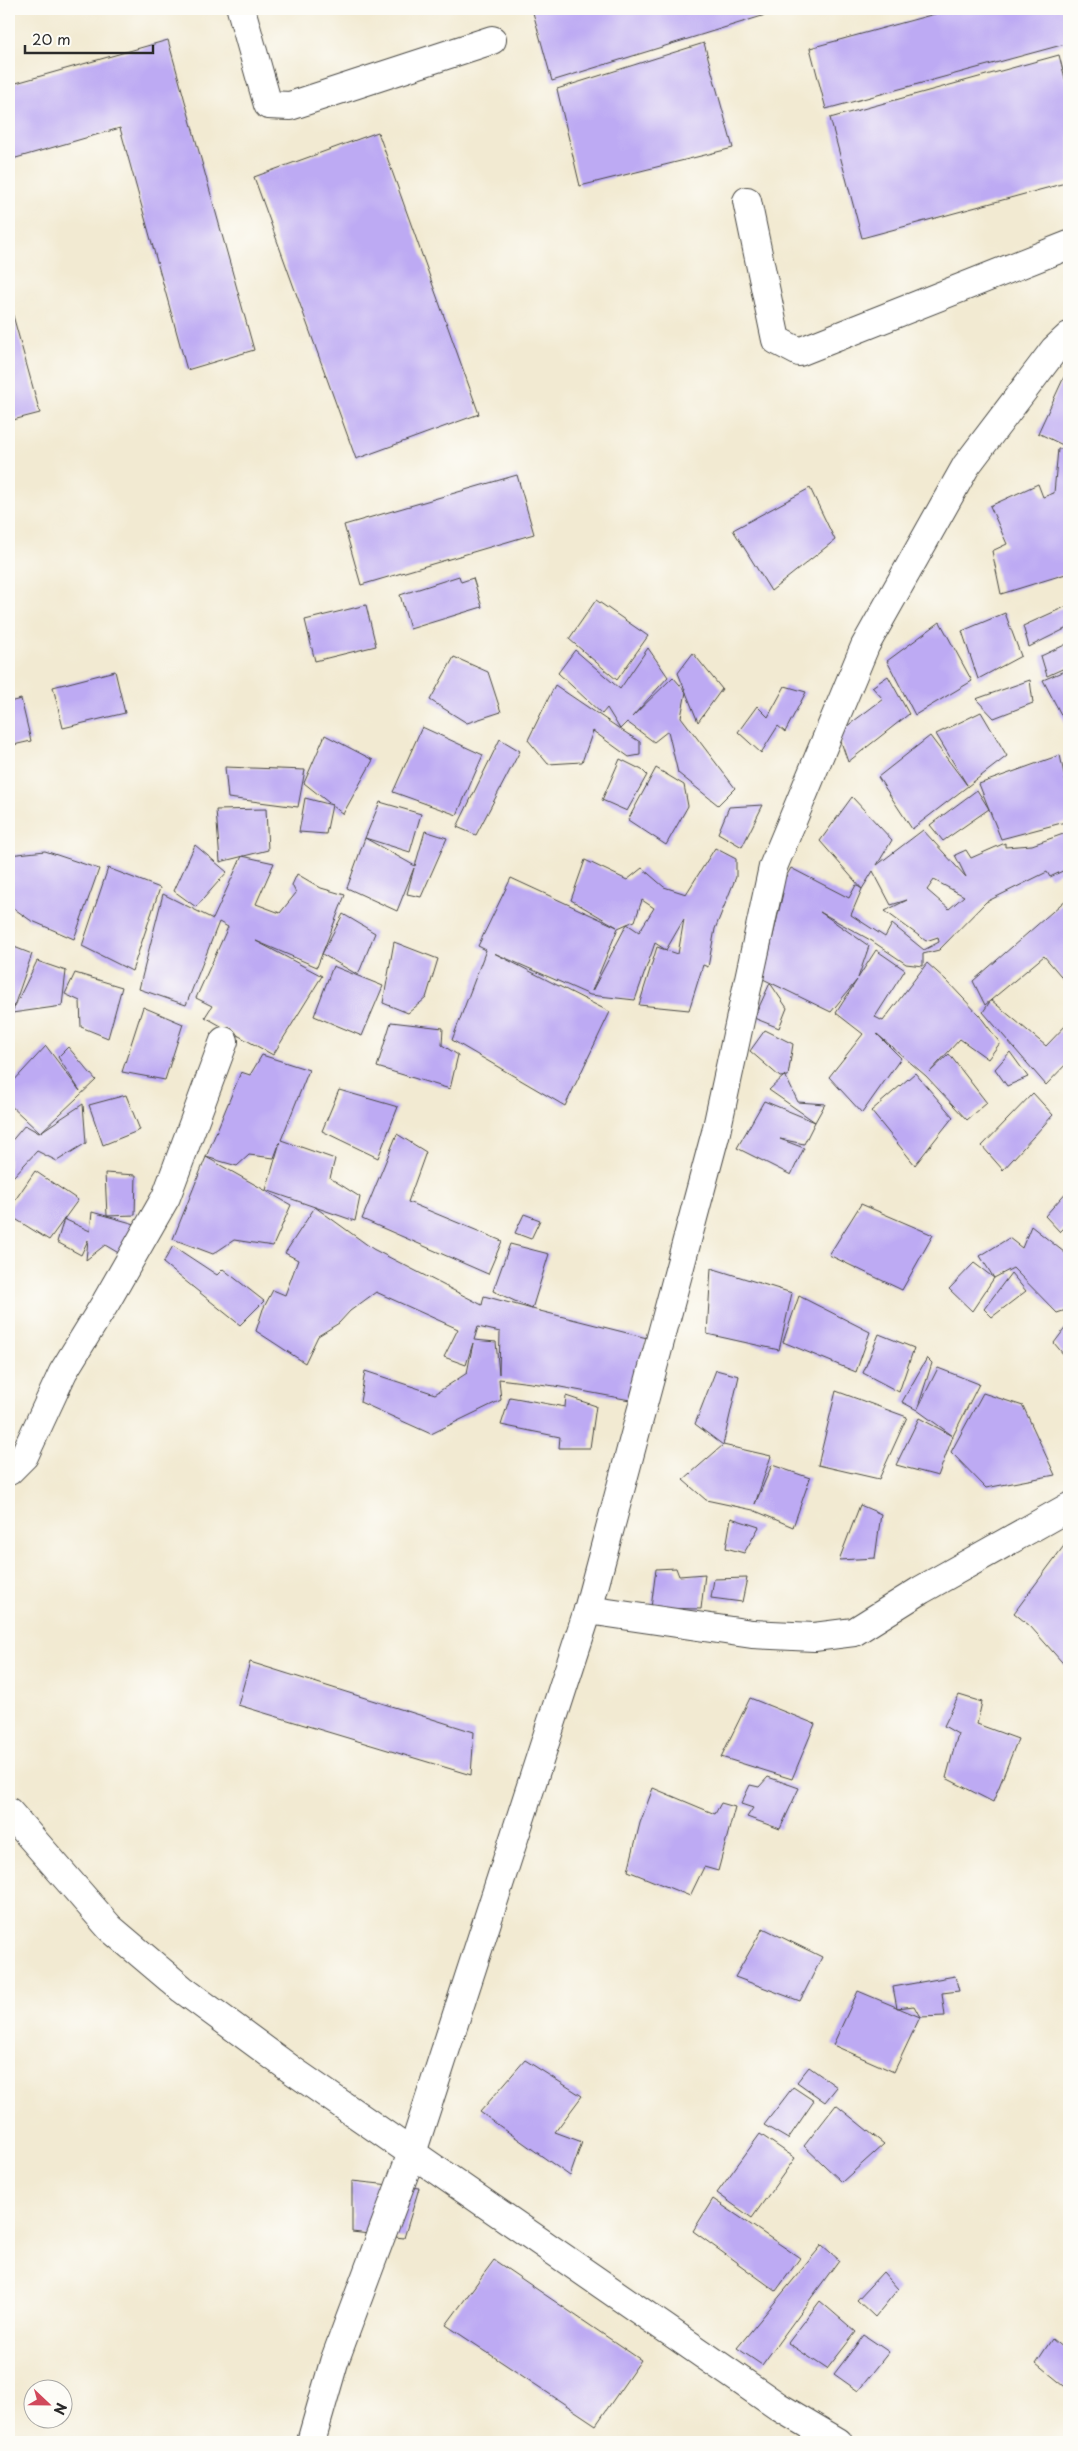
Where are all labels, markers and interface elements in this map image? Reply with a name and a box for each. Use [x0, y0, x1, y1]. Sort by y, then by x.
scale bar [25, 22, 152, 54]
text: 20 m [32, 27, 71, 50]
north arrow [22, 2378, 72, 2428]
text: N [49, 2400, 72, 2418]

